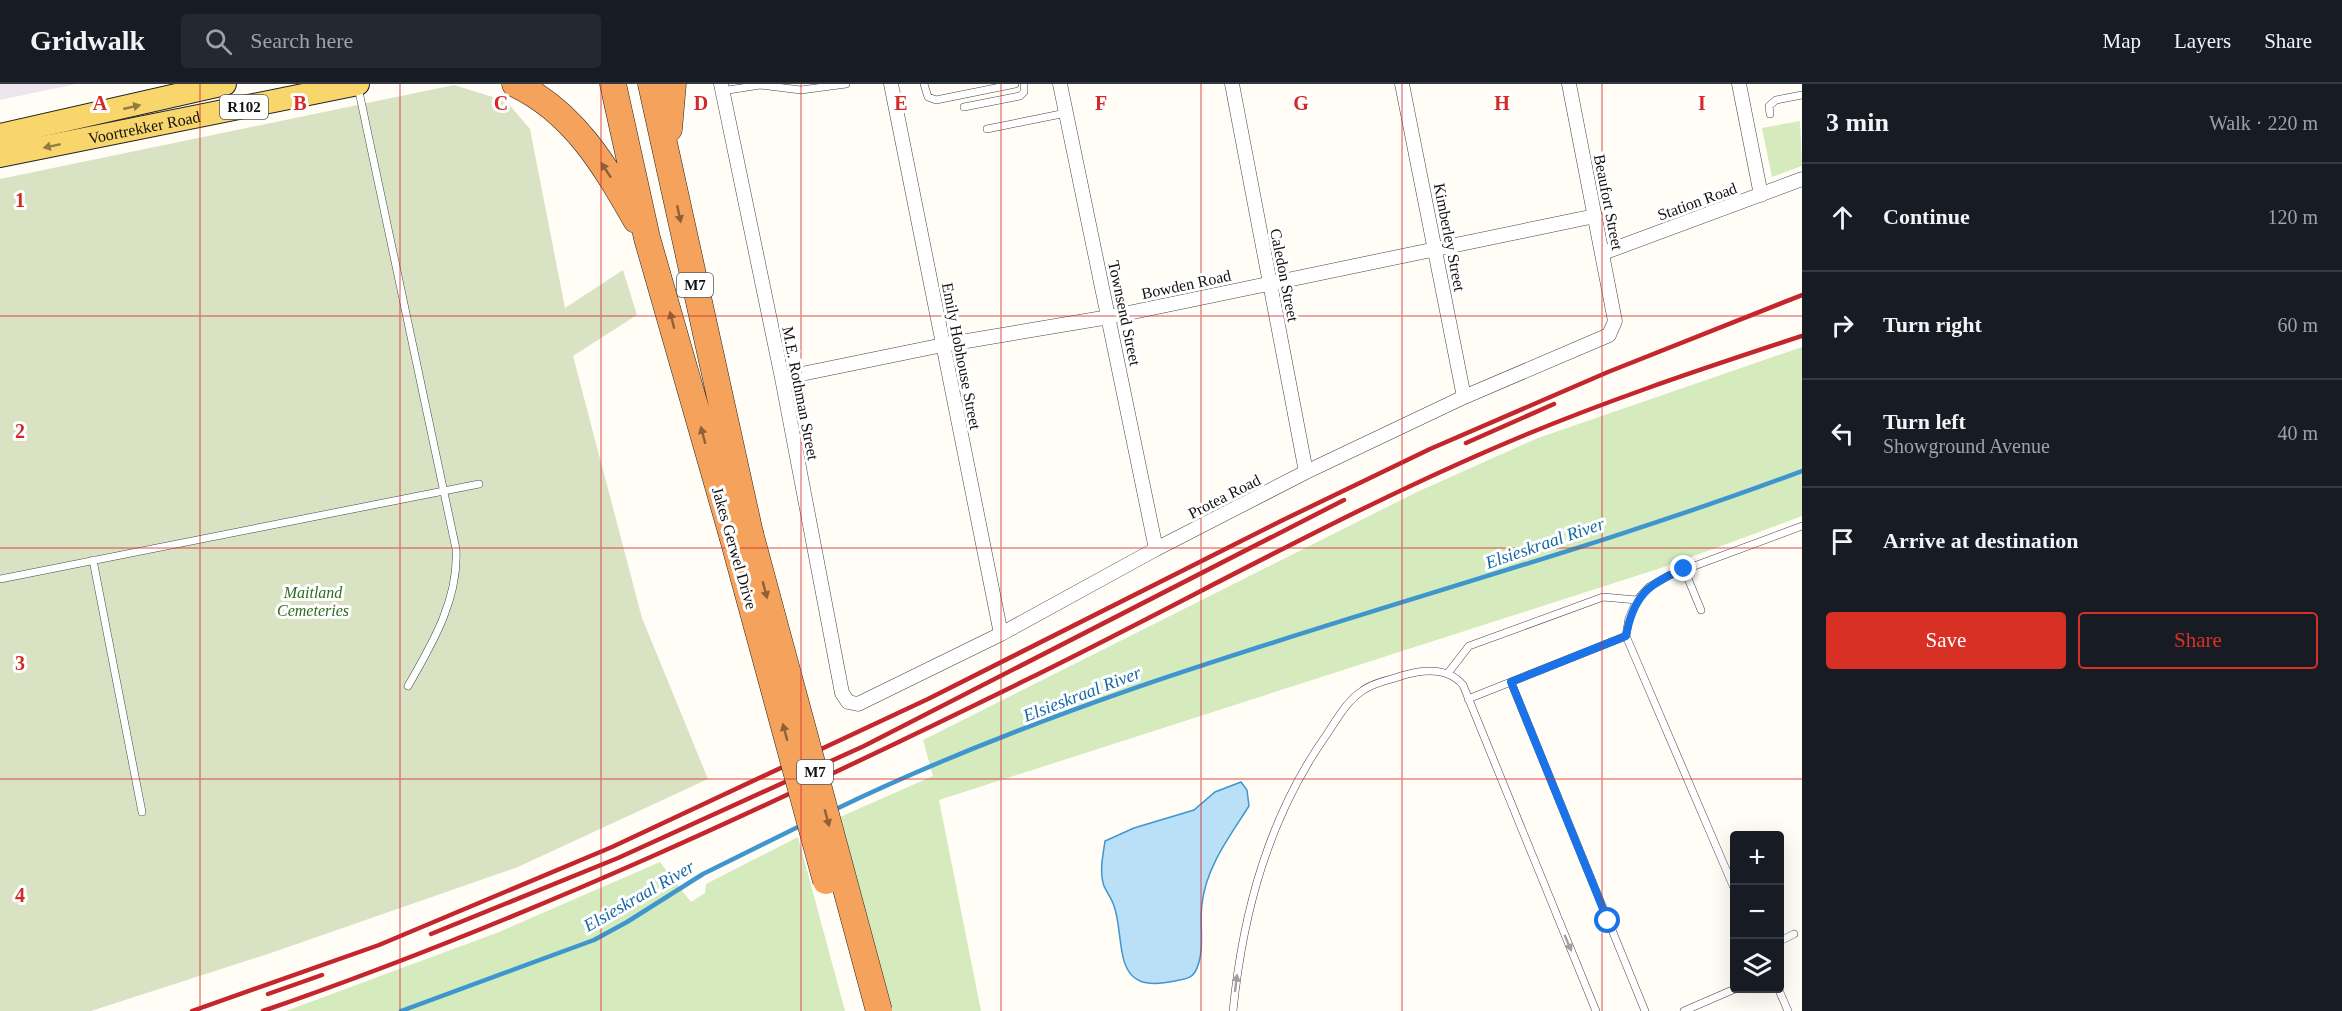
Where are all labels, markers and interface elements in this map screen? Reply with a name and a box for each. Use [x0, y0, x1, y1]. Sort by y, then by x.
search box [181, 14, 601, 68]
text: Gridwalk [30, 25, 145, 56]
icon: search [202, 25, 235, 58]
text: Search here [250, 28, 353, 53]
text: Map [2103, 29, 2141, 53]
text: Layers [2174, 29, 2231, 53]
text: Share [2264, 29, 2312, 53]
text: A [93, 92, 108, 114]
text: B [293, 92, 307, 114]
text: C [494, 92, 508, 114]
text: D [694, 92, 708, 114]
text: E [894, 92, 908, 114]
text: F [1095, 92, 1107, 114]
text: G [1293, 92, 1309, 114]
text: H [1494, 92, 1510, 114]
text: I [1698, 92, 1706, 114]
road number: R102 [220, 95, 268, 119]
one-way arrow [123, 101, 141, 111]
street label: Voortrekker Road [87, 108, 202, 147]
text: 3 min [1826, 108, 1889, 137]
text: Walk · 220 m [2209, 112, 2318, 134]
one-way arrow [42, 142, 61, 151]
street label: Beaufort Street [1591, 153, 1626, 252]
one-way arrow [600, 163, 612, 179]
street label: Station Road [1655, 179, 1739, 224]
street label: Kimberley Street [1430, 182, 1468, 293]
text: 1 [15, 189, 25, 211]
icon: ahead [1826, 201, 1859, 234]
one-way arrow [675, 204, 685, 223]
text: Continue [1883, 204, 1970, 229]
text: 120 m [2267, 206, 2318, 228]
street label: Caledon Street [1267, 227, 1302, 324]
street label: Townsend Street [1105, 259, 1144, 368]
street label: Bowden Road [1140, 267, 1232, 302]
road number: M7 [677, 273, 713, 297]
street label: Emily Hobhouse Street [938, 281, 984, 432]
icon: right [1826, 309, 1859, 342]
one-way arrow [666, 311, 676, 329]
text: Turn right [1883, 312, 1982, 337]
text: 60 m [2277, 314, 2318, 336]
street label: M.E. Rothman Street [779, 325, 822, 462]
text: Turn left [1883, 409, 1966, 434]
icon: left [1826, 417, 1859, 450]
text: 2 [15, 420, 25, 442]
text: 40 m [2277, 422, 2318, 444]
one-way arrow [698, 426, 708, 444]
text: Showground Avenue [1883, 435, 2050, 457]
street label: Protea Road [1185, 471, 1263, 522]
street label: Jakes Gerwel Drive [709, 485, 760, 611]
water label: Elsieskraal River [1482, 513, 1608, 573]
icon: arrive [1826, 525, 1859, 558]
text: Arrive at destination [1883, 528, 2079, 553]
route end [1670, 555, 1696, 581]
one-way arrow [761, 581, 770, 599]
park label: Maitland Cemeteries [277, 584, 349, 619]
button: Save [1826, 612, 2066, 669]
button: Share [2078, 612, 2318, 669]
text: 3 [15, 652, 25, 674]
water label: Elsieskraal River [1019, 662, 1145, 726]
one-way arrow [780, 723, 789, 741]
road number: M7 [797, 760, 833, 784]
one-way arrow [823, 810, 832, 828]
map controls [1730, 831, 1784, 993]
button: + [1730, 831, 1784, 885]
water label: Elsieskraal River [579, 856, 699, 936]
text: 4 [15, 884, 25, 906]
button: − [1730, 885, 1784, 939]
route start [1594, 907, 1620, 933]
one-way arrow [1564, 934, 1573, 952]
button: layers [1730, 939, 1784, 993]
one-way arrow [1231, 973, 1241, 992]

